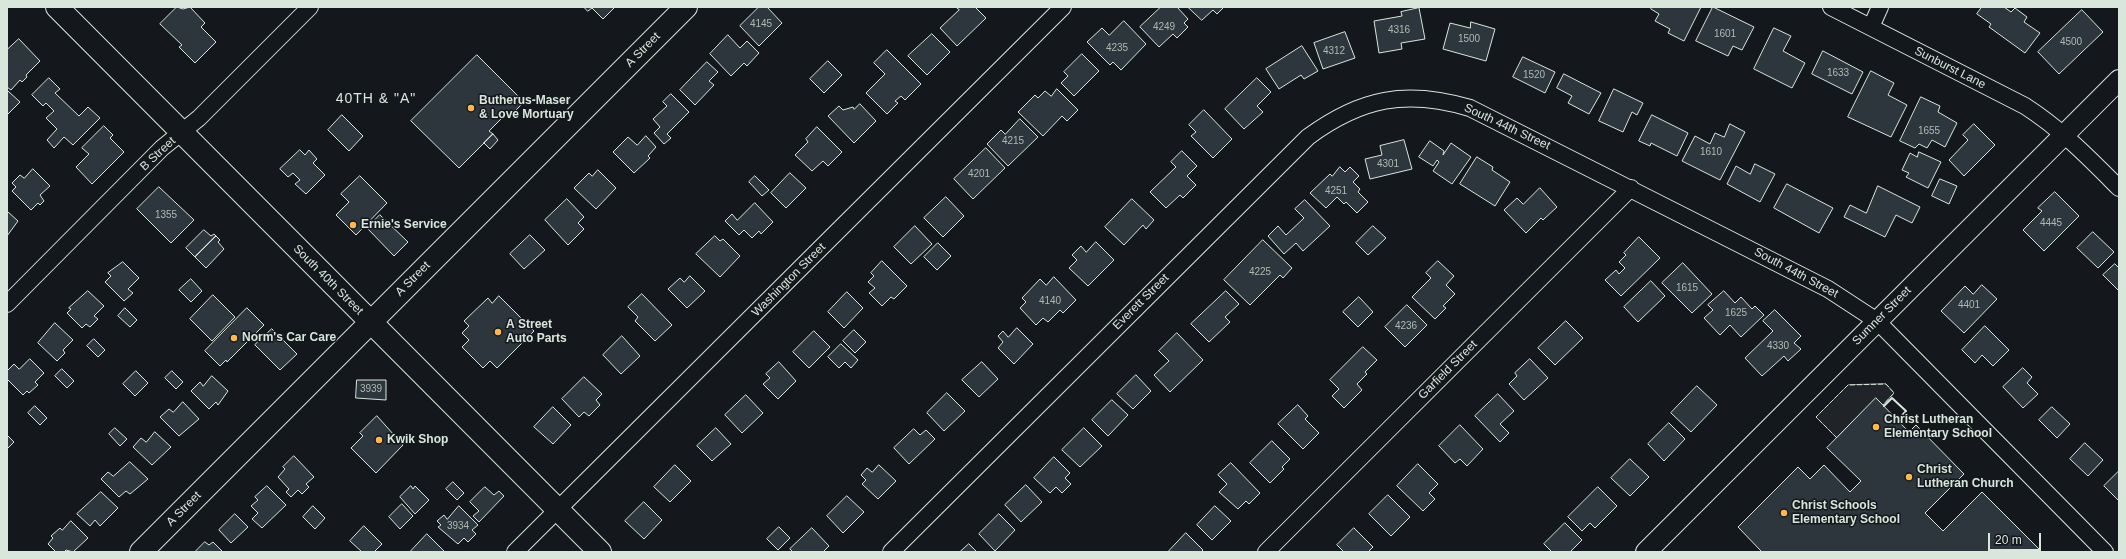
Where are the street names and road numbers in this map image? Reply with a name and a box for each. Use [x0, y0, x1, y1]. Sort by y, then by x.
street label: A Street [623, 30, 663, 70]
street label: Sunburst Lane [1912, 44, 1988, 92]
street label: South 44th Street [1462, 101, 1552, 153]
street label: B Street [137, 134, 179, 174]
street label: Washington Street [749, 240, 829, 320]
street label: South 40th Street [290, 242, 366, 318]
street label: South 44th Street [1751, 245, 1841, 301]
street label: A Street [393, 259, 433, 299]
street label: Everett Street [1110, 271, 1172, 333]
street label: Sumner Street [1850, 284, 1914, 348]
street label: Garfield Street [1416, 338, 1480, 402]
street label: A Street [164, 489, 204, 529]

